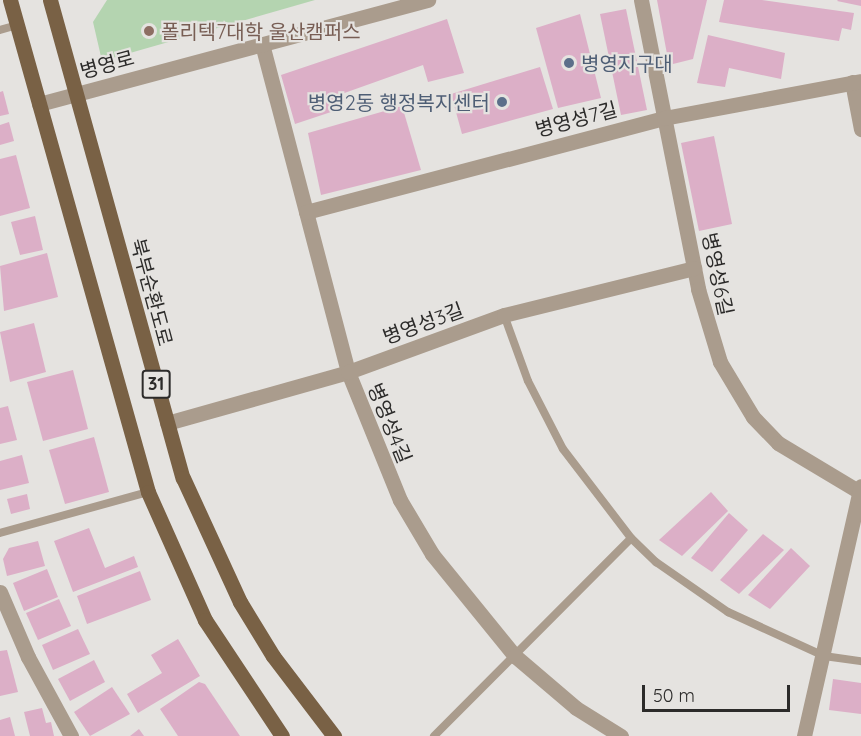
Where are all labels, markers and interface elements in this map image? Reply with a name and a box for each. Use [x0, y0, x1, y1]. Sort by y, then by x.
place label: 폴리텍7대학 울산캠퍼스 [161, 19, 361, 43]
marker: 폴리텍7대학 울산캠퍼스 [142, 24, 156, 38]
street label: 병영로 [77, 45, 137, 83]
place label: 병영지구대 [581, 51, 673, 75]
marker: 병영지구대 [562, 56, 576, 70]
place label: 병영2동 행정복지센터 [308, 90, 490, 114]
marker: 병영2동 행정복지센터 [495, 95, 509, 109]
street label: 병영성7길 [532, 97, 620, 141]
street label: 병영성6길 [697, 230, 739, 318]
street label: 북부순환도로 [126, 236, 178, 348]
street label: 병영성3길 [379, 297, 467, 349]
road number: 31 [141, 369, 171, 399]
street label: 병영성4길 [363, 379, 417, 467]
scale bar [645, 673, 794, 711]
text: 50 m [653, 684, 695, 707]

